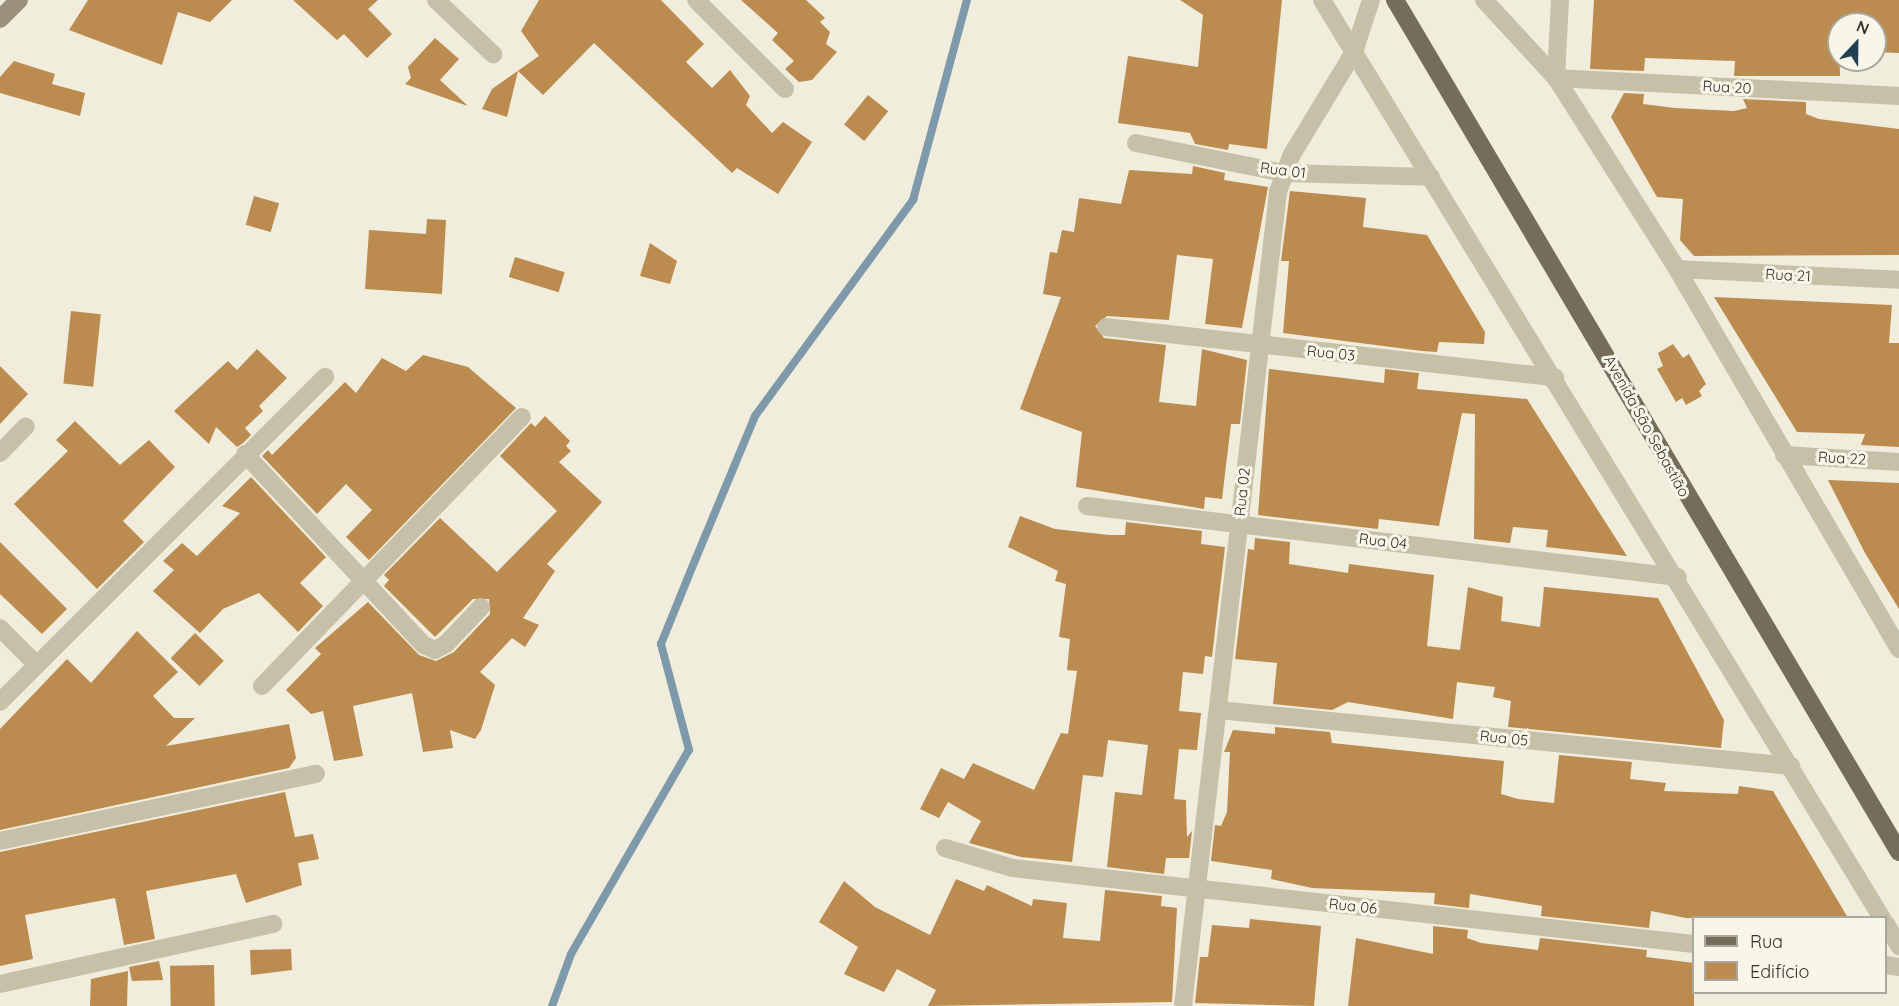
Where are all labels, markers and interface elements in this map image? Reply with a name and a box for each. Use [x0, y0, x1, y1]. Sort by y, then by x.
north arrow [1827, 12, 1887, 72]
text: N [1854, 16, 1872, 39]
street label: Rua 20 [1702, 77, 1752, 97]
street label: Rua 01 [1259, 158, 1307, 182]
street label: Rua 21 [1765, 265, 1811, 285]
street label: Rua 03 [1306, 342, 1356, 364]
street label: Avenida São Sebastião [1601, 352, 1693, 500]
street label: Rua 22 [1817, 448, 1867, 468]
street label: Rua 02 [1230, 467, 1254, 517]
street label: Rua 04 [1358, 529, 1408, 553]
street label: Rua 05 [1479, 727, 1529, 749]
street label: Rua 06 [1328, 895, 1378, 917]
legend [1692, 916, 1887, 994]
text: Rua [1750, 930, 1783, 953]
text: Edifício [1750, 960, 1809, 983]

